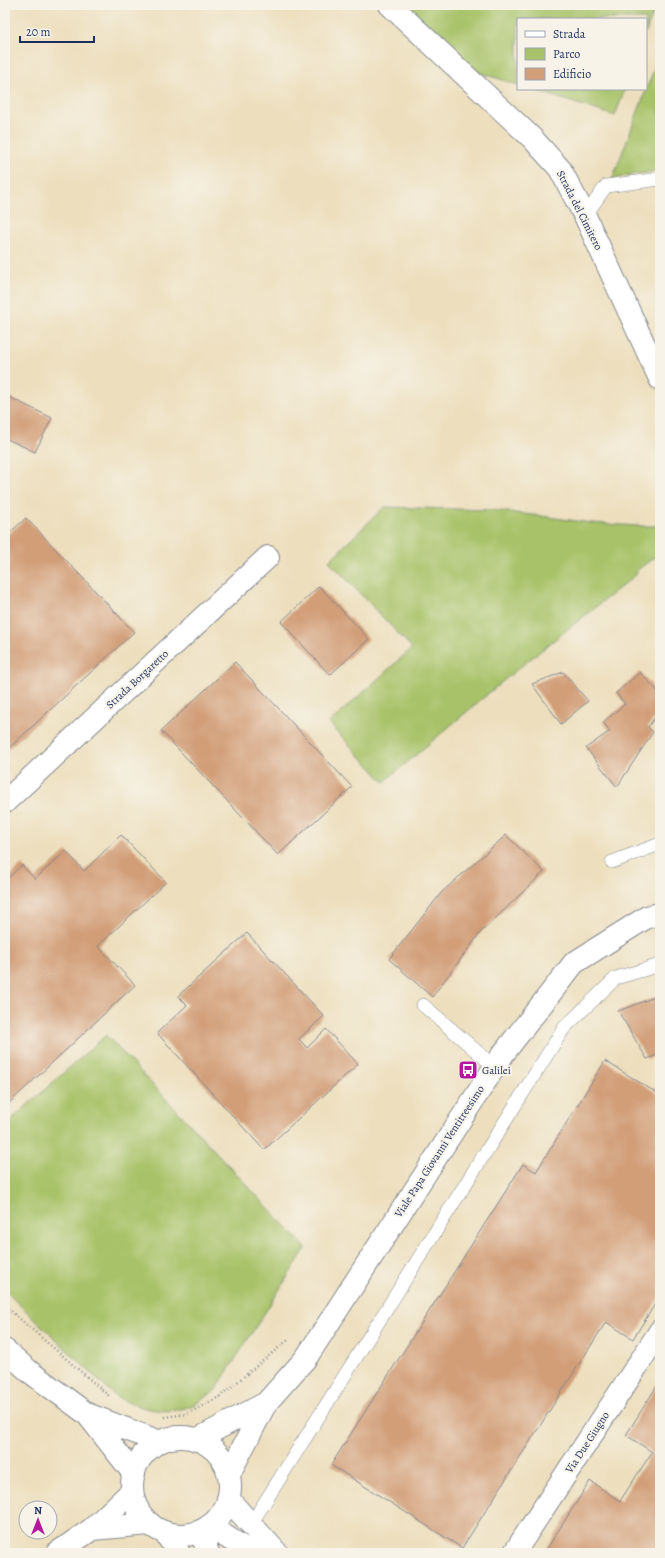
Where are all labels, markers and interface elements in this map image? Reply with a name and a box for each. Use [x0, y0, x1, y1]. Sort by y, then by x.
scale bar [20, 18, 94, 44]
legend [517, 18, 647, 90]
text: 20 m [26, 24, 50, 40]
text: Strada [553, 26, 586, 42]
text: Parco [553, 46, 580, 62]
text: Edificio [553, 66, 591, 82]
street label: Strada del Cimitero [553, 168, 606, 253]
street label: Strada Borgaretto [103, 646, 172, 712]
bus stop icon: Galilei [457, 1059, 479, 1081]
place label: Galilei [482, 1063, 511, 1078]
street label: Viale Papa Giovanni Ventitreesimo [391, 1082, 488, 1221]
street label: Via Due Giugno [561, 1408, 613, 1477]
north arrow [18, 1500, 58, 1540]
text: N [34, 1503, 42, 1518]

